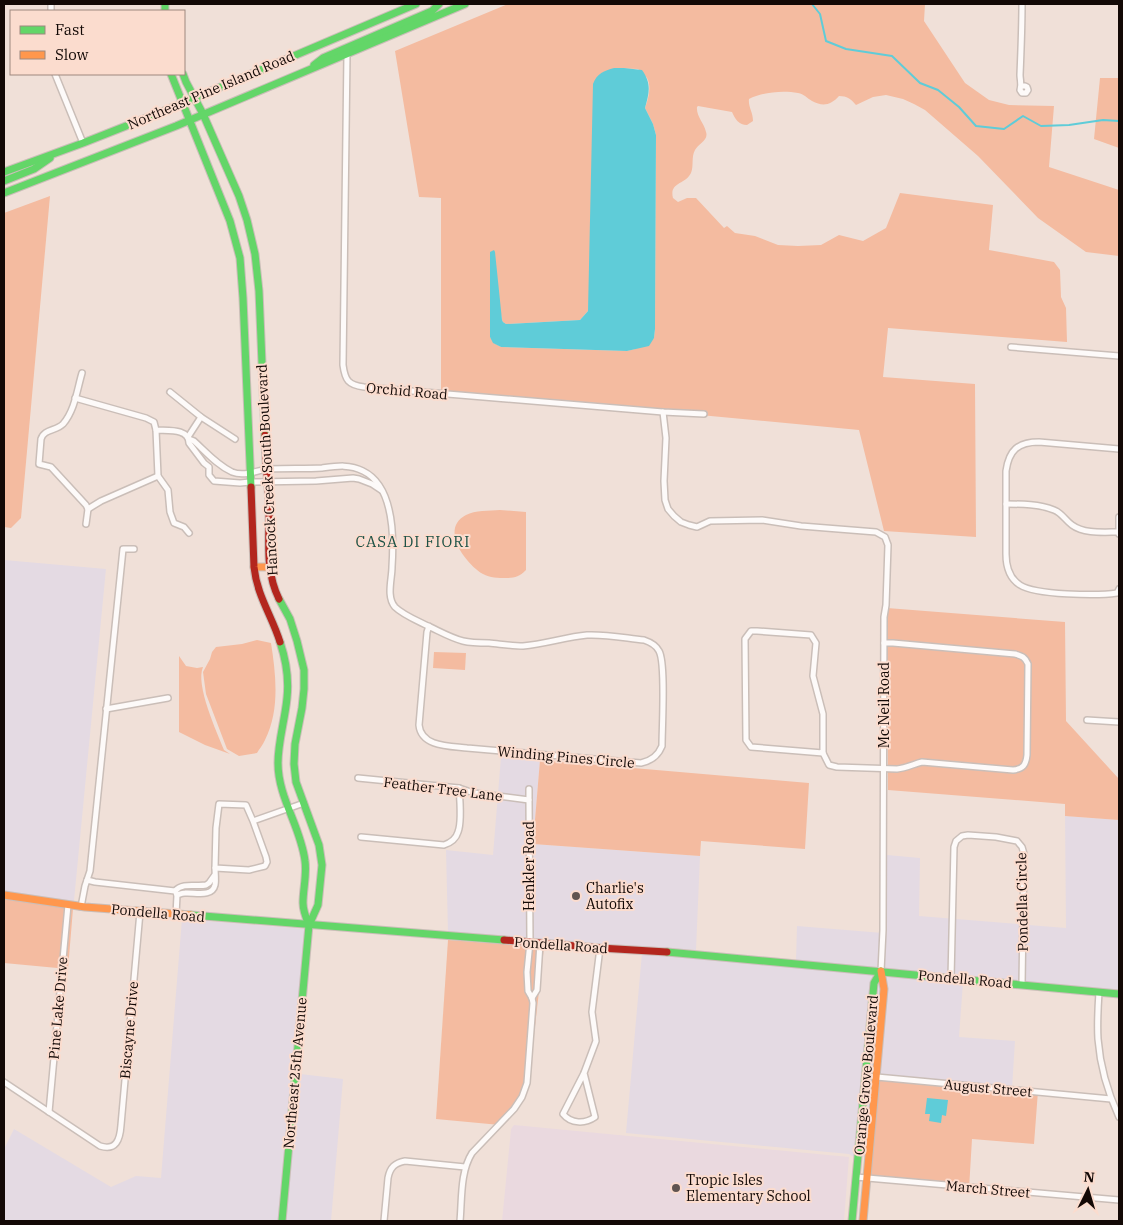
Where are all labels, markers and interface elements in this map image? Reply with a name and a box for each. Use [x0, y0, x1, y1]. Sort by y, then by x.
legend [10, 10, 185, 75]
text: Fast [55, 20, 85, 39]
text: Slow [55, 45, 89, 64]
street label: Northeast Pine Island Road [125, 46, 298, 133]
street label: Hancock Creek South Boulevard [252, 363, 282, 576]
street label: Orchid Road [365, 378, 449, 404]
district label: CASA DI FIORI [355, 532, 471, 551]
street label: Mc Neil Road [875, 661, 893, 748]
street label: Winding Pines Circle [497, 742, 635, 772]
street label: Feather Tree Lane [382, 773, 504, 805]
street label: Henkler Road [520, 820, 538, 911]
street label: Pondella Circle [1012, 852, 1032, 952]
place label: Charlie's Autofix [586, 879, 644, 913]
marker: Charlie's Autofix [570, 890, 582, 902]
street label: Pondella Road [110, 900, 206, 926]
street label: Pondella Road [513, 933, 609, 957]
street label: Pine Lake Drive [45, 956, 71, 1060]
street label: Pondella Road [917, 966, 1013, 992]
street label: Biscayne Drive [116, 980, 142, 1080]
street label: Orange Grove Boulevard [850, 994, 882, 1156]
street label: Northeast 25th Avenue [279, 997, 311, 1149]
street label: August Street [943, 1075, 1033, 1101]
north arrow [1063, 1165, 1113, 1215]
text: N [1083, 1168, 1095, 1186]
place label: Tropic Isles Elementary School [686, 1171, 811, 1205]
street label: March Street [945, 1176, 1031, 1202]
marker: Tropic Isles Elementary School [670, 1182, 682, 1194]

